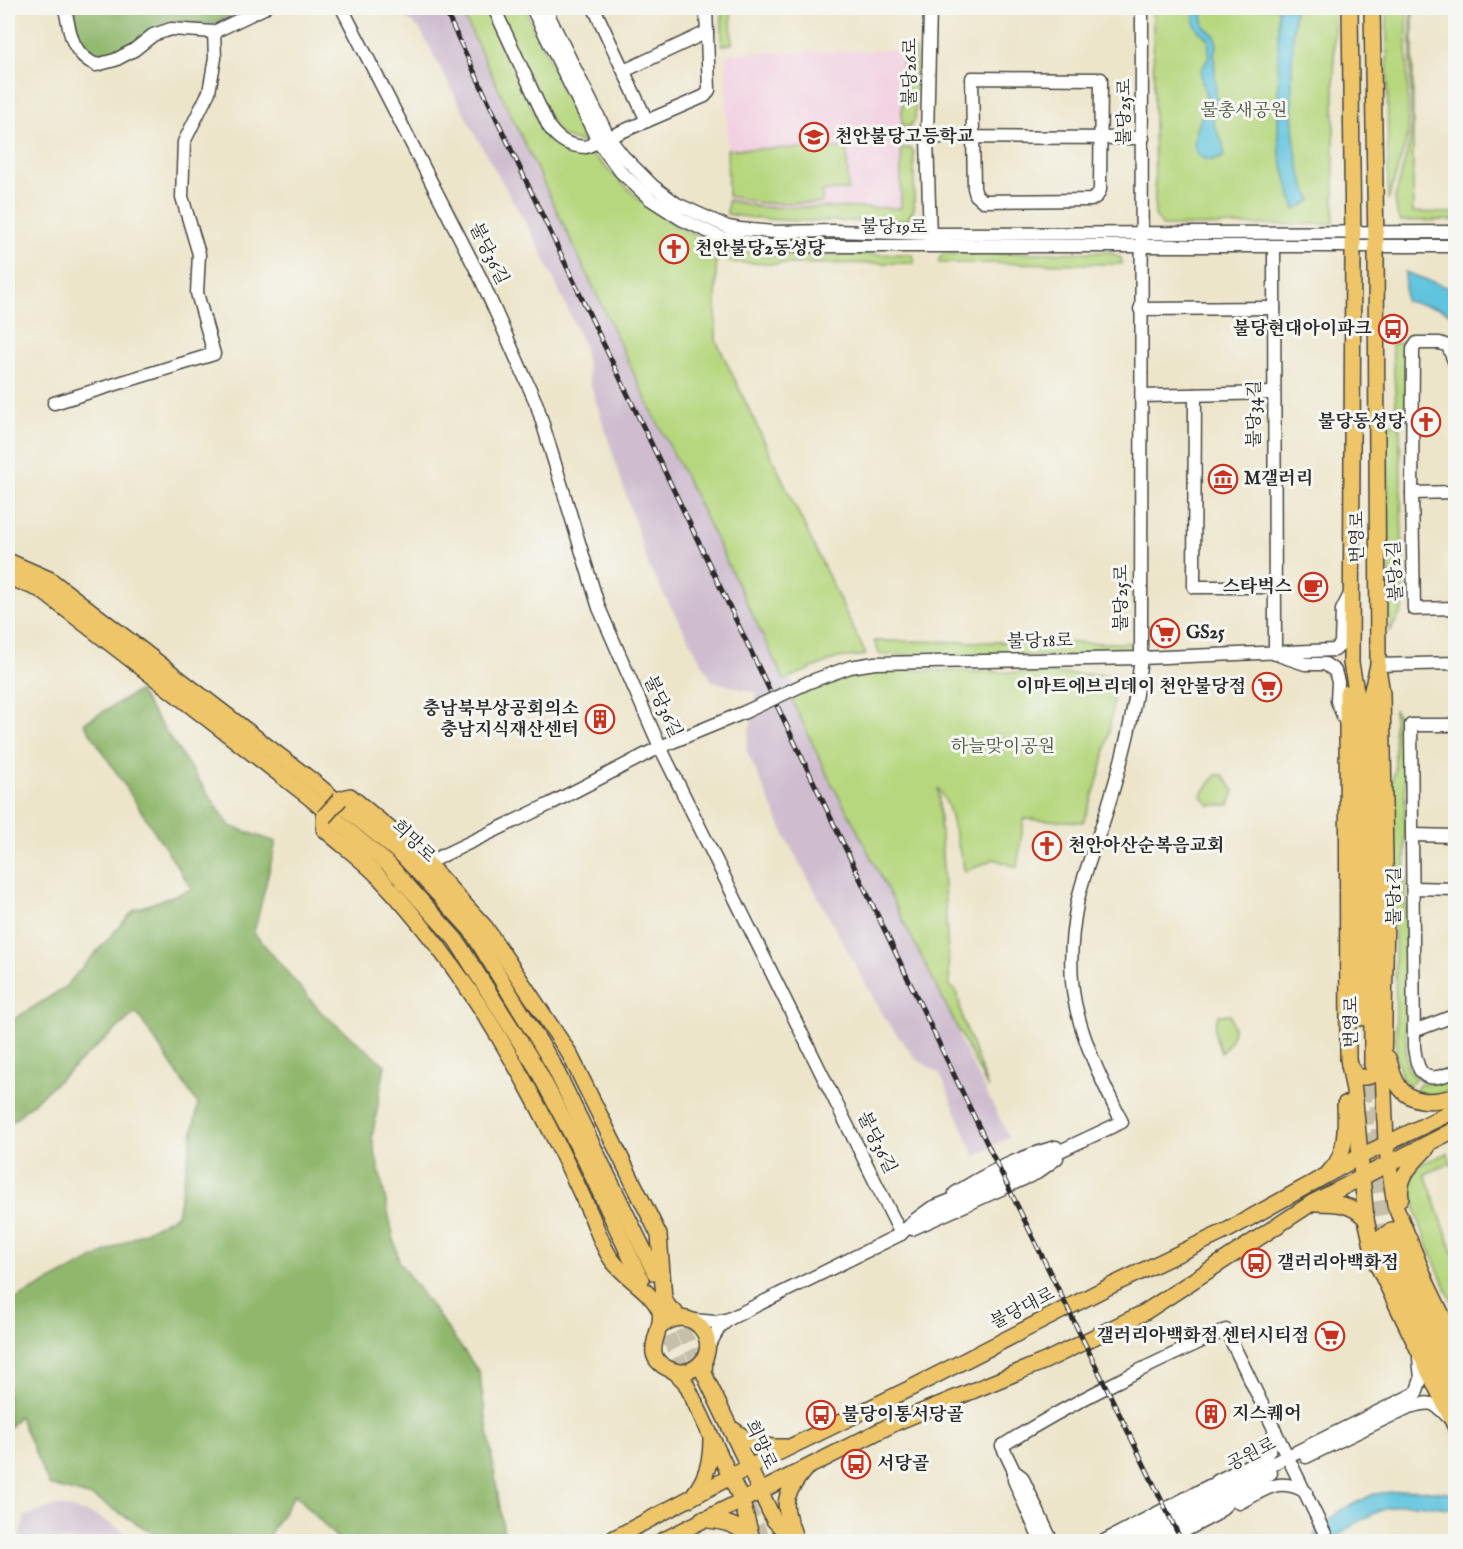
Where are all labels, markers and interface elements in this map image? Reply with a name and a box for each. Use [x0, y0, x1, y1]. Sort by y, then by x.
street label: 불당26로 [899, 38, 923, 106]
street label: 불당25로 [1114, 78, 1137, 146]
park label: 물총새공원 [1201, 100, 1287, 123]
school or university icon: 천안불당고등학교 [798, 121, 830, 153]
place label: 천안불당고등학교 [835, 126, 975, 149]
street label: 불당19로 [860, 216, 928, 240]
street label: 불당36길 [463, 219, 513, 289]
church icon: 천안불당2동성당 [658, 233, 690, 265]
place label: 천안불당2동성당 [695, 238, 826, 261]
bus stop icon: 불당현대아이파크 [1377, 313, 1409, 345]
place label: 불당현대아이파크 [1233, 318, 1373, 341]
street label: 불당34길 [1244, 380, 1267, 448]
church icon: 불당동성당 [1410, 406, 1442, 438]
place label: 불당동성당 [1318, 411, 1406, 434]
museum icon: M갤러리 [1207, 463, 1239, 495]
place label: M갤러리 [1244, 468, 1313, 491]
street label: 번영로 [1347, 511, 1370, 563]
street label: 불당2길 [1383, 540, 1409, 602]
street label: 불당25로 [1111, 564, 1134, 632]
cafe icon: 스타벅스 [1297, 571, 1329, 603]
place label: 스타벅스 [1222, 576, 1293, 599]
supermarket icon: GS25 [1149, 617, 1181, 649]
place label: GS25 [1186, 622, 1225, 645]
street label: 불당18로 [1007, 630, 1073, 654]
supermarket icon: 이마트에브리데이 천안불당점 [1251, 671, 1283, 703]
street label: 불당36길 [638, 672, 686, 742]
place label: 이마트에브리데이 천안불당점 [1016, 676, 1246, 699]
place label: 충남북부상공회의소 충남지식재산센터 [423, 698, 580, 742]
building icon: 충남북부상공회의소 충남지식재산센터 [584, 703, 616, 735]
park label: 하늘맞이공원 [951, 736, 1055, 759]
street label: 희망로 [386, 816, 440, 868]
church icon: 천안아산순복음교회 [1031, 830, 1063, 862]
place label: 천안아산순복음교회 [1068, 835, 1225, 858]
street label: 불당1길 [1384, 867, 1407, 925]
street label: 번영로 [1341, 996, 1364, 1048]
street label: 불당36길 [851, 1108, 901, 1178]
bus stop icon: 갤러리아백화점 [1240, 1247, 1272, 1279]
place label: 갤러리아백화점 [1277, 1252, 1399, 1275]
street label: 불당대로 [987, 1283, 1059, 1335]
supermarket icon: 갤러리아백화점 센터시티점 [1314, 1320, 1346, 1352]
place label: 갤러리아백화점 센터시티점 [1096, 1325, 1309, 1348]
building icon: 지스퀘어 [1195, 1398, 1227, 1430]
bus stop icon: 불당이통서당골 [805, 1399, 837, 1431]
place label: 지스퀘어 [1232, 1403, 1302, 1426]
place label: 불당이통서당골 [842, 1404, 964, 1427]
street label: 희망로 [739, 1416, 781, 1474]
street label: 공원로 [1224, 1433, 1280, 1477]
bus stop icon: 서당골 [840, 1448, 872, 1480]
place label: 서당골 [877, 1453, 930, 1476]

